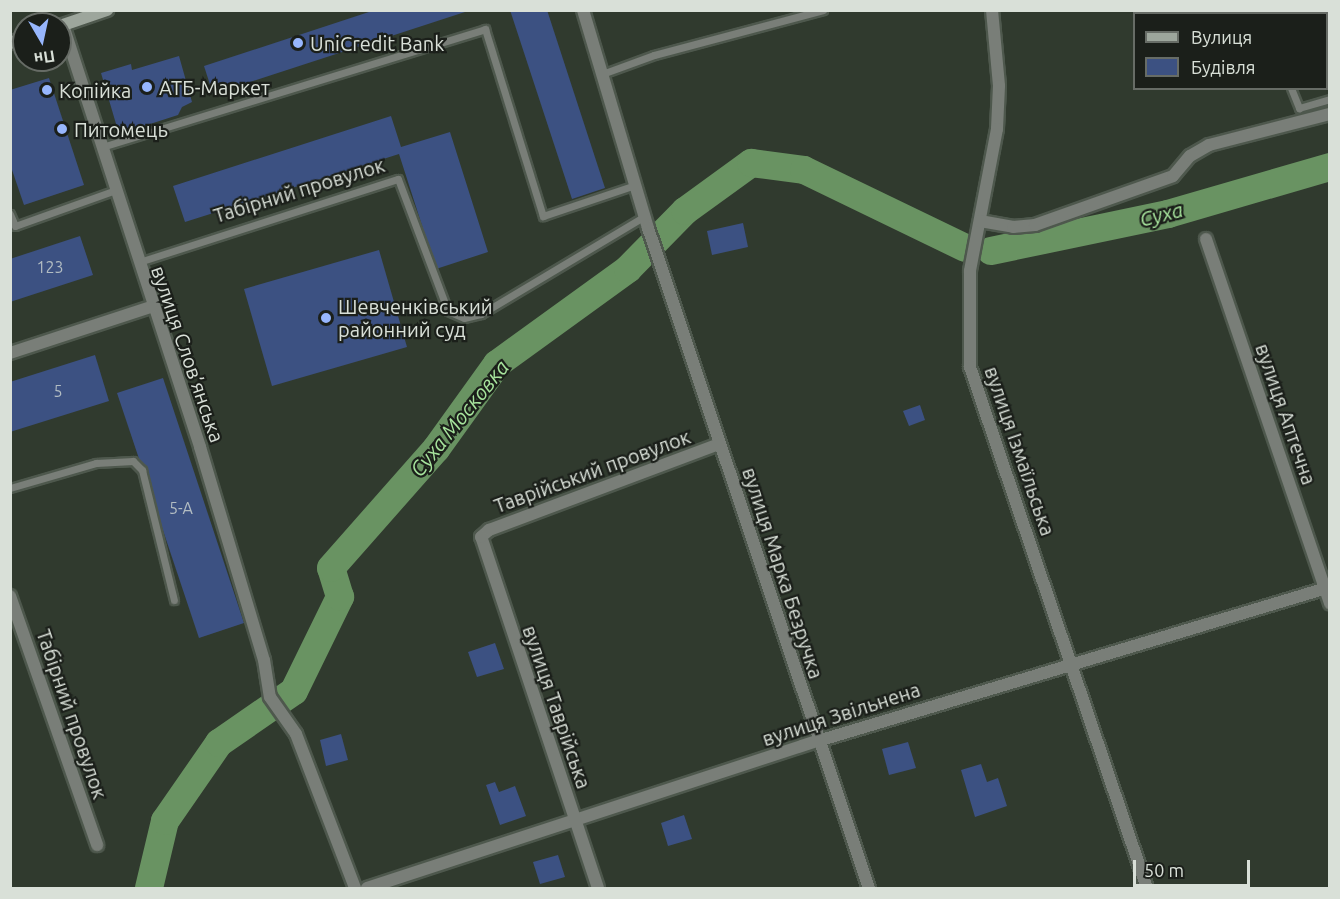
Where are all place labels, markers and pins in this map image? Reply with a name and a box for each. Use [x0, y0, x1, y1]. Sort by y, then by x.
place label: UniCredit Bank [310, 31, 444, 55]
marker: UniCredit Bank [291, 36, 305, 50]
place label: АТБ-Маркет [159, 75, 270, 99]
place label: Копійка [59, 78, 131, 102]
marker: АТБ-Маркет [140, 80, 154, 94]
marker: Копійка [40, 83, 54, 97]
place label: Питомець [74, 117, 168, 141]
marker: Питомець [55, 122, 69, 136]
place label: Шевченківський районний суд [338, 294, 493, 341]
marker: Шевченківський районний суд [319, 311, 333, 325]

